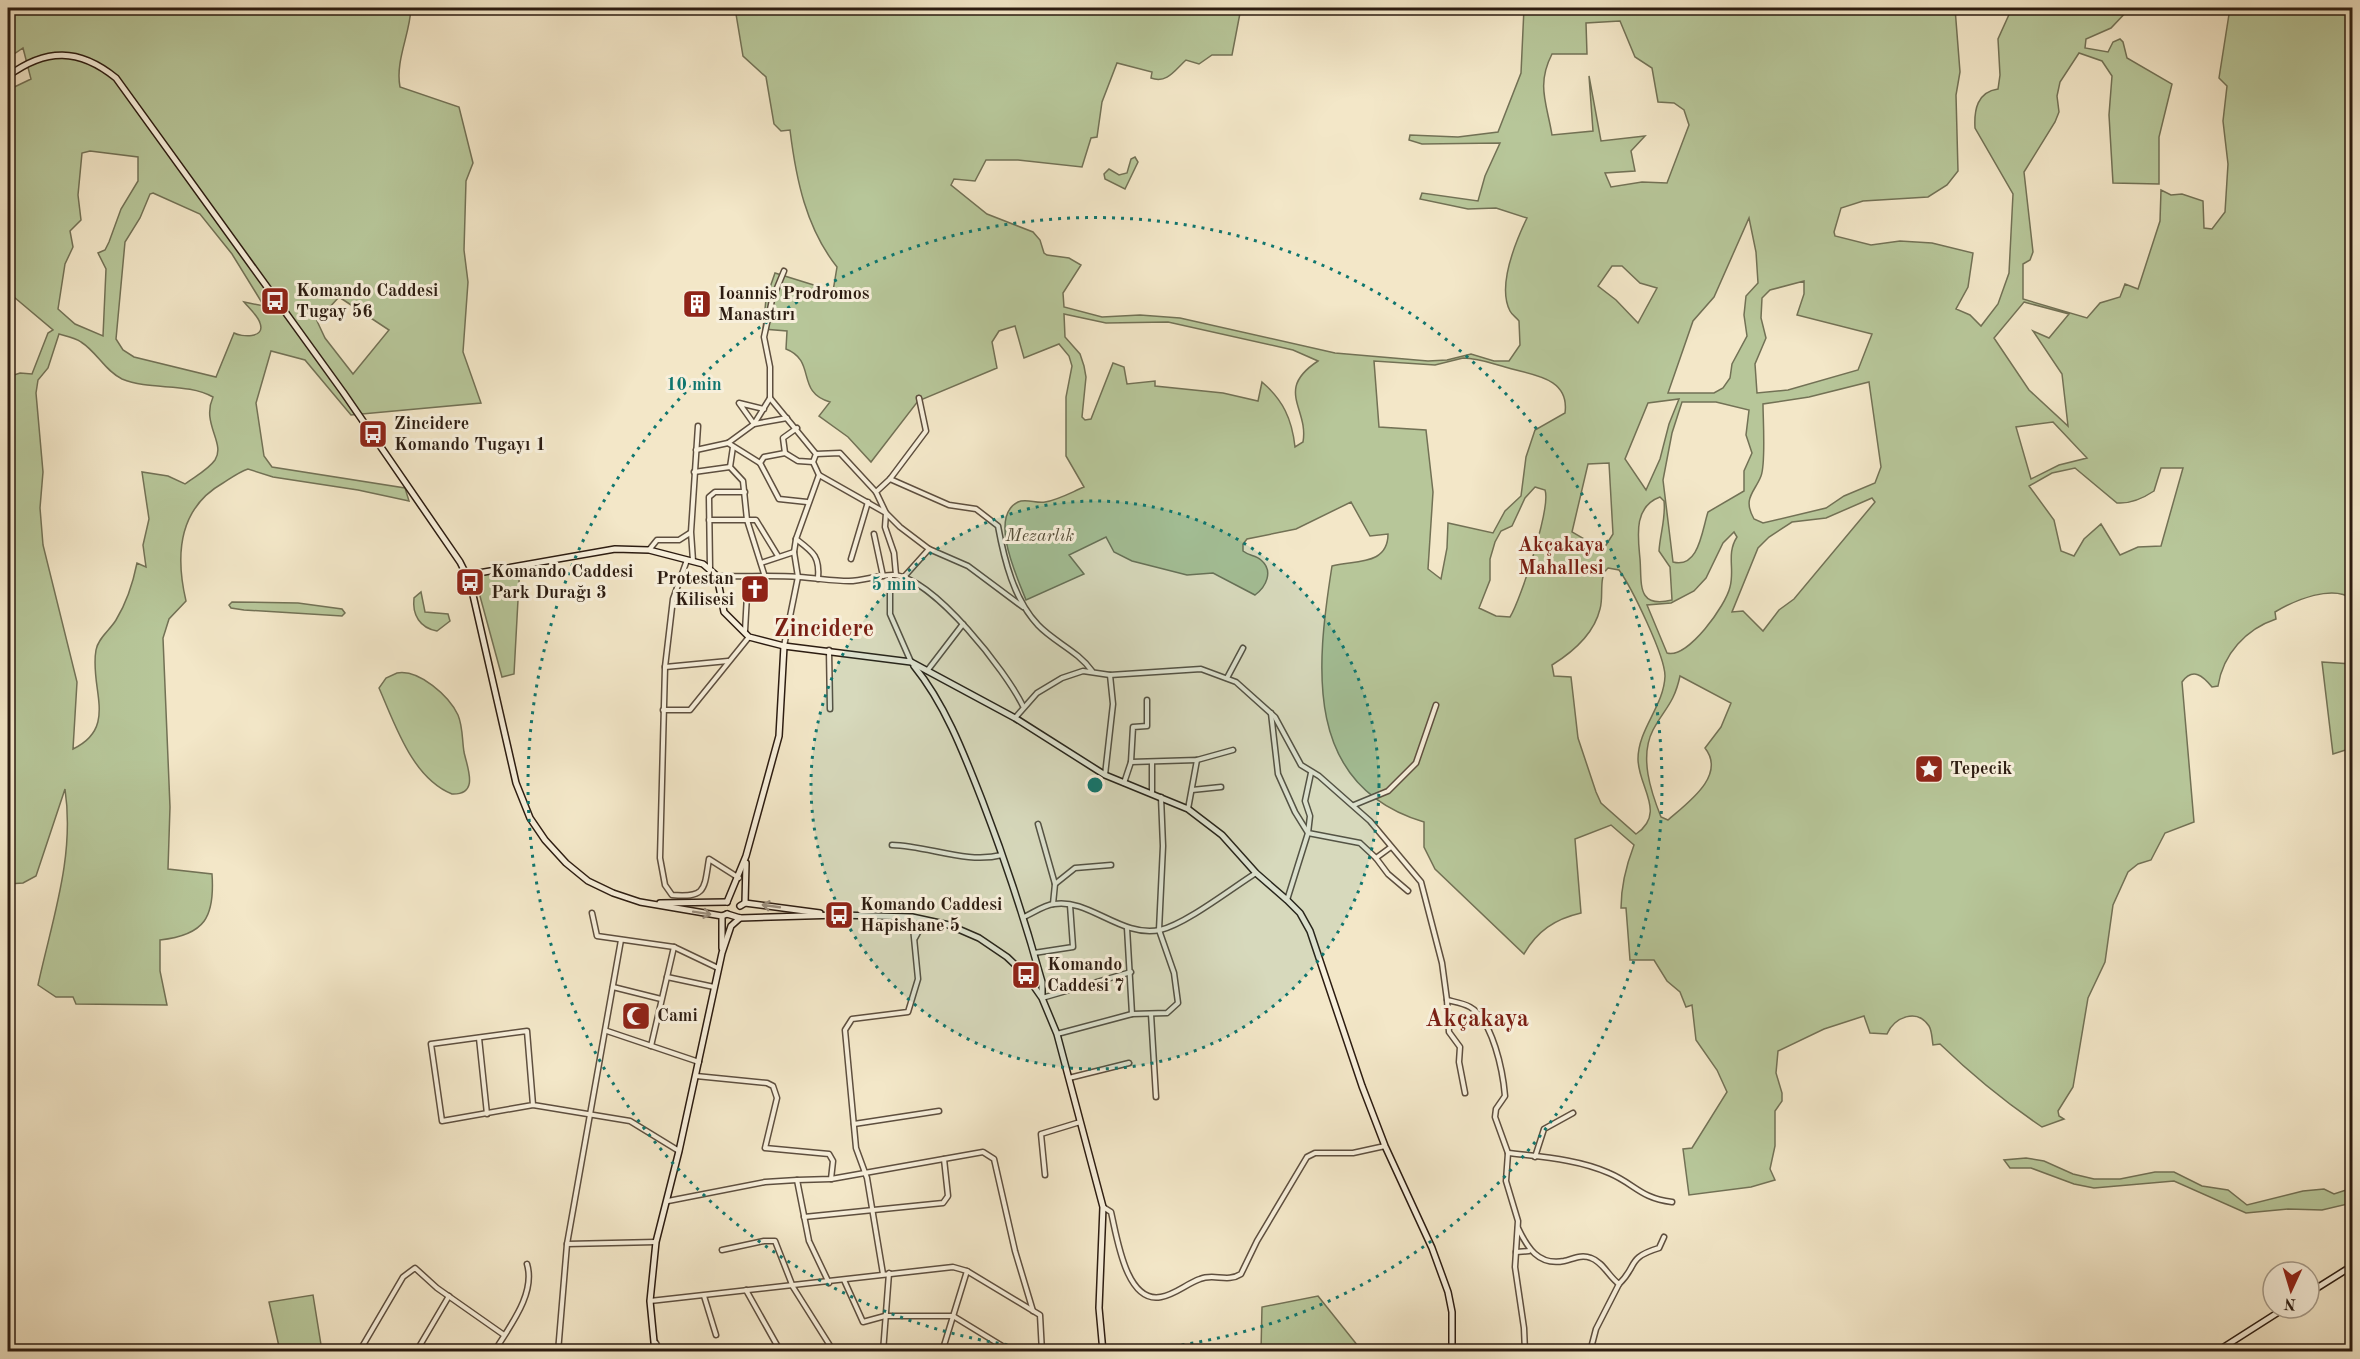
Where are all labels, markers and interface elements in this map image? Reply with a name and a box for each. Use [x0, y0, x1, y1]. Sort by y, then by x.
place label: Komando Caddesi Tugay 56 [296, 282, 438, 321]
bus stop icon: Komando Caddesi Tugay 56 [259, 285, 291, 317]
place label: Ioannis Prodromos Manastırı [718, 285, 870, 324]
building icon: Ioannis Prodromos Manastırı [681, 288, 713, 320]
text: 10 min [666, 376, 722, 394]
place label: Zincidere Komando Tugayı 1 [394, 415, 546, 454]
bus stop icon: Zincidere Komando Tugayı 1 [357, 418, 389, 450]
park label: Mezarlık [1005, 527, 1075, 545]
district label: Akçakaya Mahallesi [1518, 536, 1604, 579]
place label: Komando Caddesi Park Durağı 3 [491, 563, 633, 602]
bus stop icon: Komando Caddesi Park Durağı 3 [454, 566, 486, 598]
place label: Protestan Kilisesi [656, 570, 734, 609]
church icon: Protestan Kilisesi [739, 573, 771, 605]
text: 5 min [871, 576, 917, 594]
district label: Zincidere [774, 618, 874, 642]
place icon: Tepecik [1913, 753, 1945, 785]
place label: Tepecik [1950, 760, 2012, 778]
centre of rings [1085, 775, 1105, 795]
place label: Komando Caddesi Hapishane 5 [860, 896, 1002, 935]
bus stop icon: Komando Caddesi Hapishane 5 [823, 899, 855, 931]
one-way arrow [762, 901, 782, 912]
one-way arrow [691, 908, 711, 919]
place label: Komando Caddesi 7 [1047, 956, 1124, 995]
bus stop icon: Komando Caddesi 7 [1010, 959, 1042, 991]
mosque icon: Cami [620, 1000, 652, 1032]
place label: Cami [657, 1007, 698, 1025]
district label: Akçakaya [1425, 1008, 1529, 1032]
north arrow [2261, 1260, 2321, 1320]
text: N [2283, 1295, 2297, 1311]

